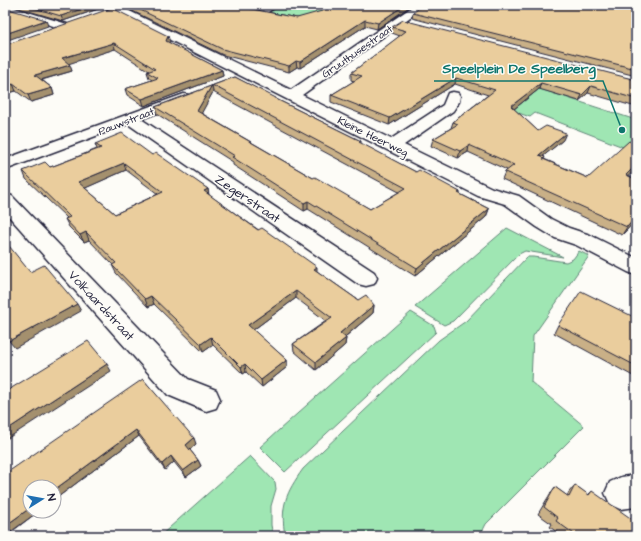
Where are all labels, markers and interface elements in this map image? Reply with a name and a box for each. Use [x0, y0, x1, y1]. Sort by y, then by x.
street label: Gruuthusestraat [319, 21, 396, 82]
callout: Speelplein De Speelberg [434, 55, 603, 81]
text: Speelplein De Speelberg [441, 59, 596, 80]
street label: Pauwstraat [96, 104, 157, 139]
street label: Kleine Heerweg [334, 113, 411, 161]
street label: Zegerstraat [211, 170, 284, 229]
street label: Volkaardstraat [64, 267, 139, 345]
north arrow [22, 479, 62, 519]
text: N [43, 492, 59, 502]

